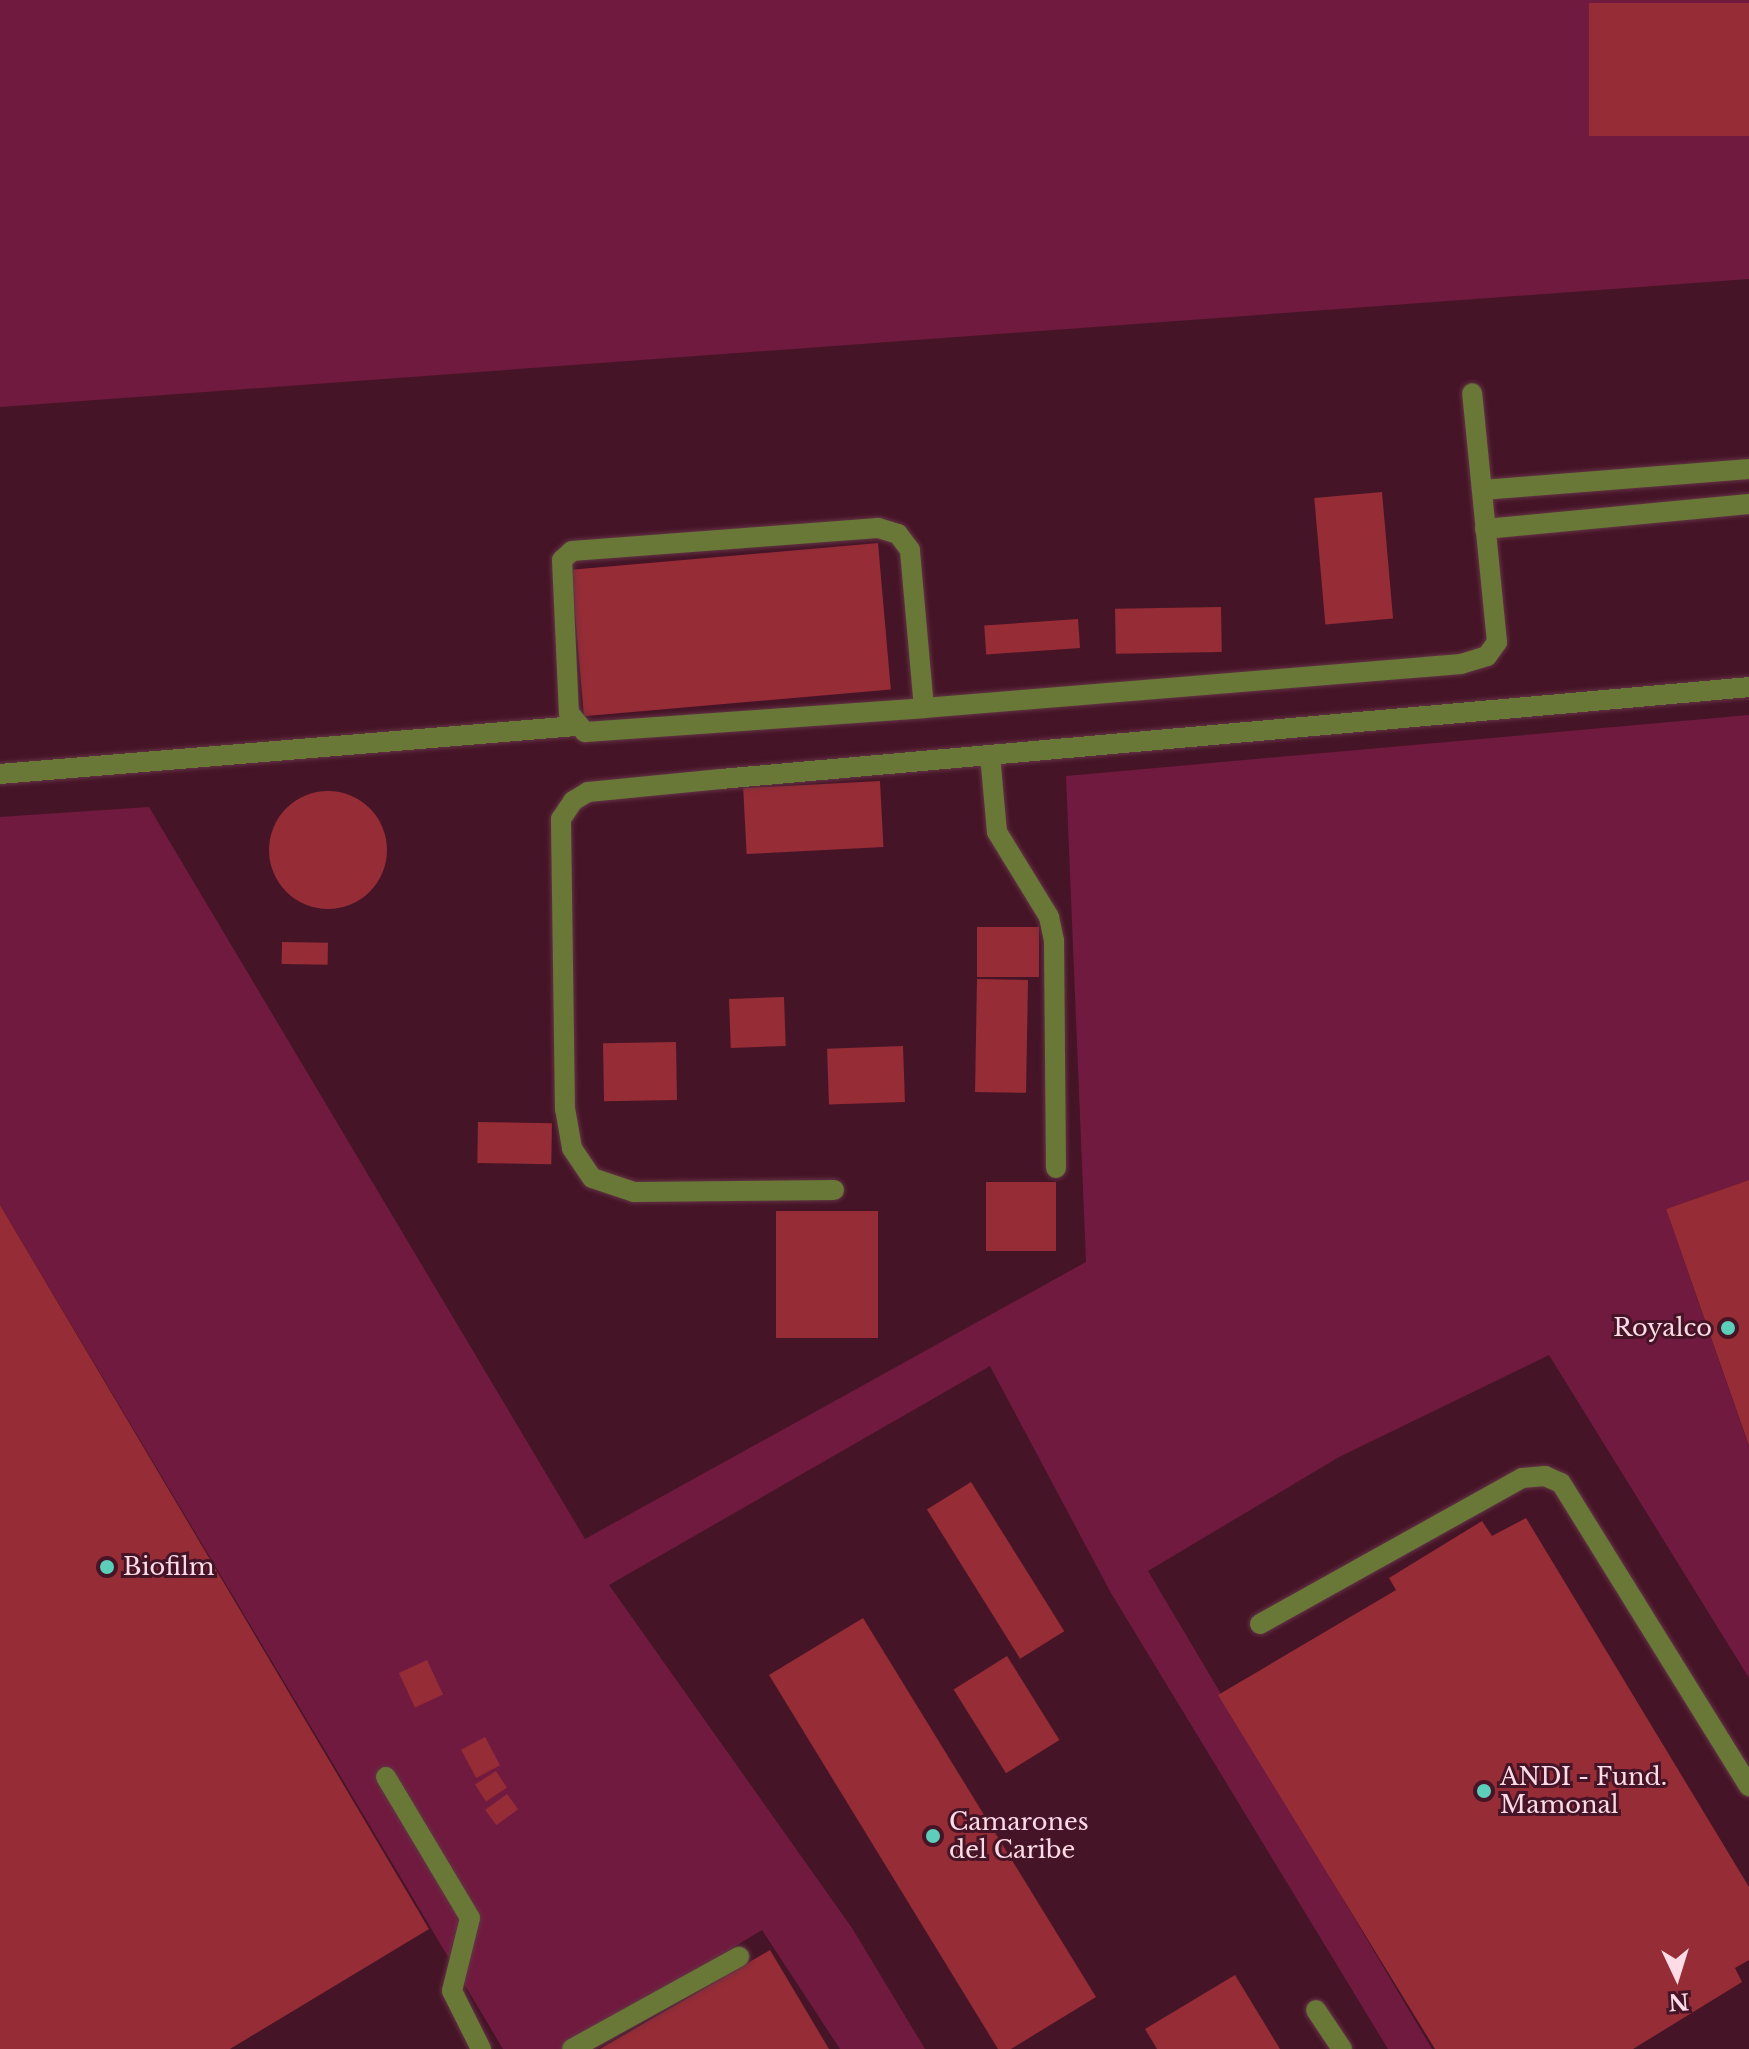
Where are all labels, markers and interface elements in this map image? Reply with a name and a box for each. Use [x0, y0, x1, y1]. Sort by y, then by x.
place label: Royalco [1613, 1314, 1712, 1342]
marker: Royalco [1719, 1319, 1737, 1337]
place label: Biofilm [123, 1553, 214, 1581]
marker: Biofilm [98, 1558, 116, 1576]
place label: ANDI - Fund. Mamonal [1500, 1763, 1667, 1819]
marker: ANDI - Fund. Mamonal [1475, 1782, 1493, 1800]
place label: Camarones del Caribe [949, 1808, 1089, 1864]
marker: Camarones del Caribe [924, 1827, 942, 1845]
north arrow [1637, 1937, 1717, 2017]
text: N [1667, 1987, 1690, 2016]

